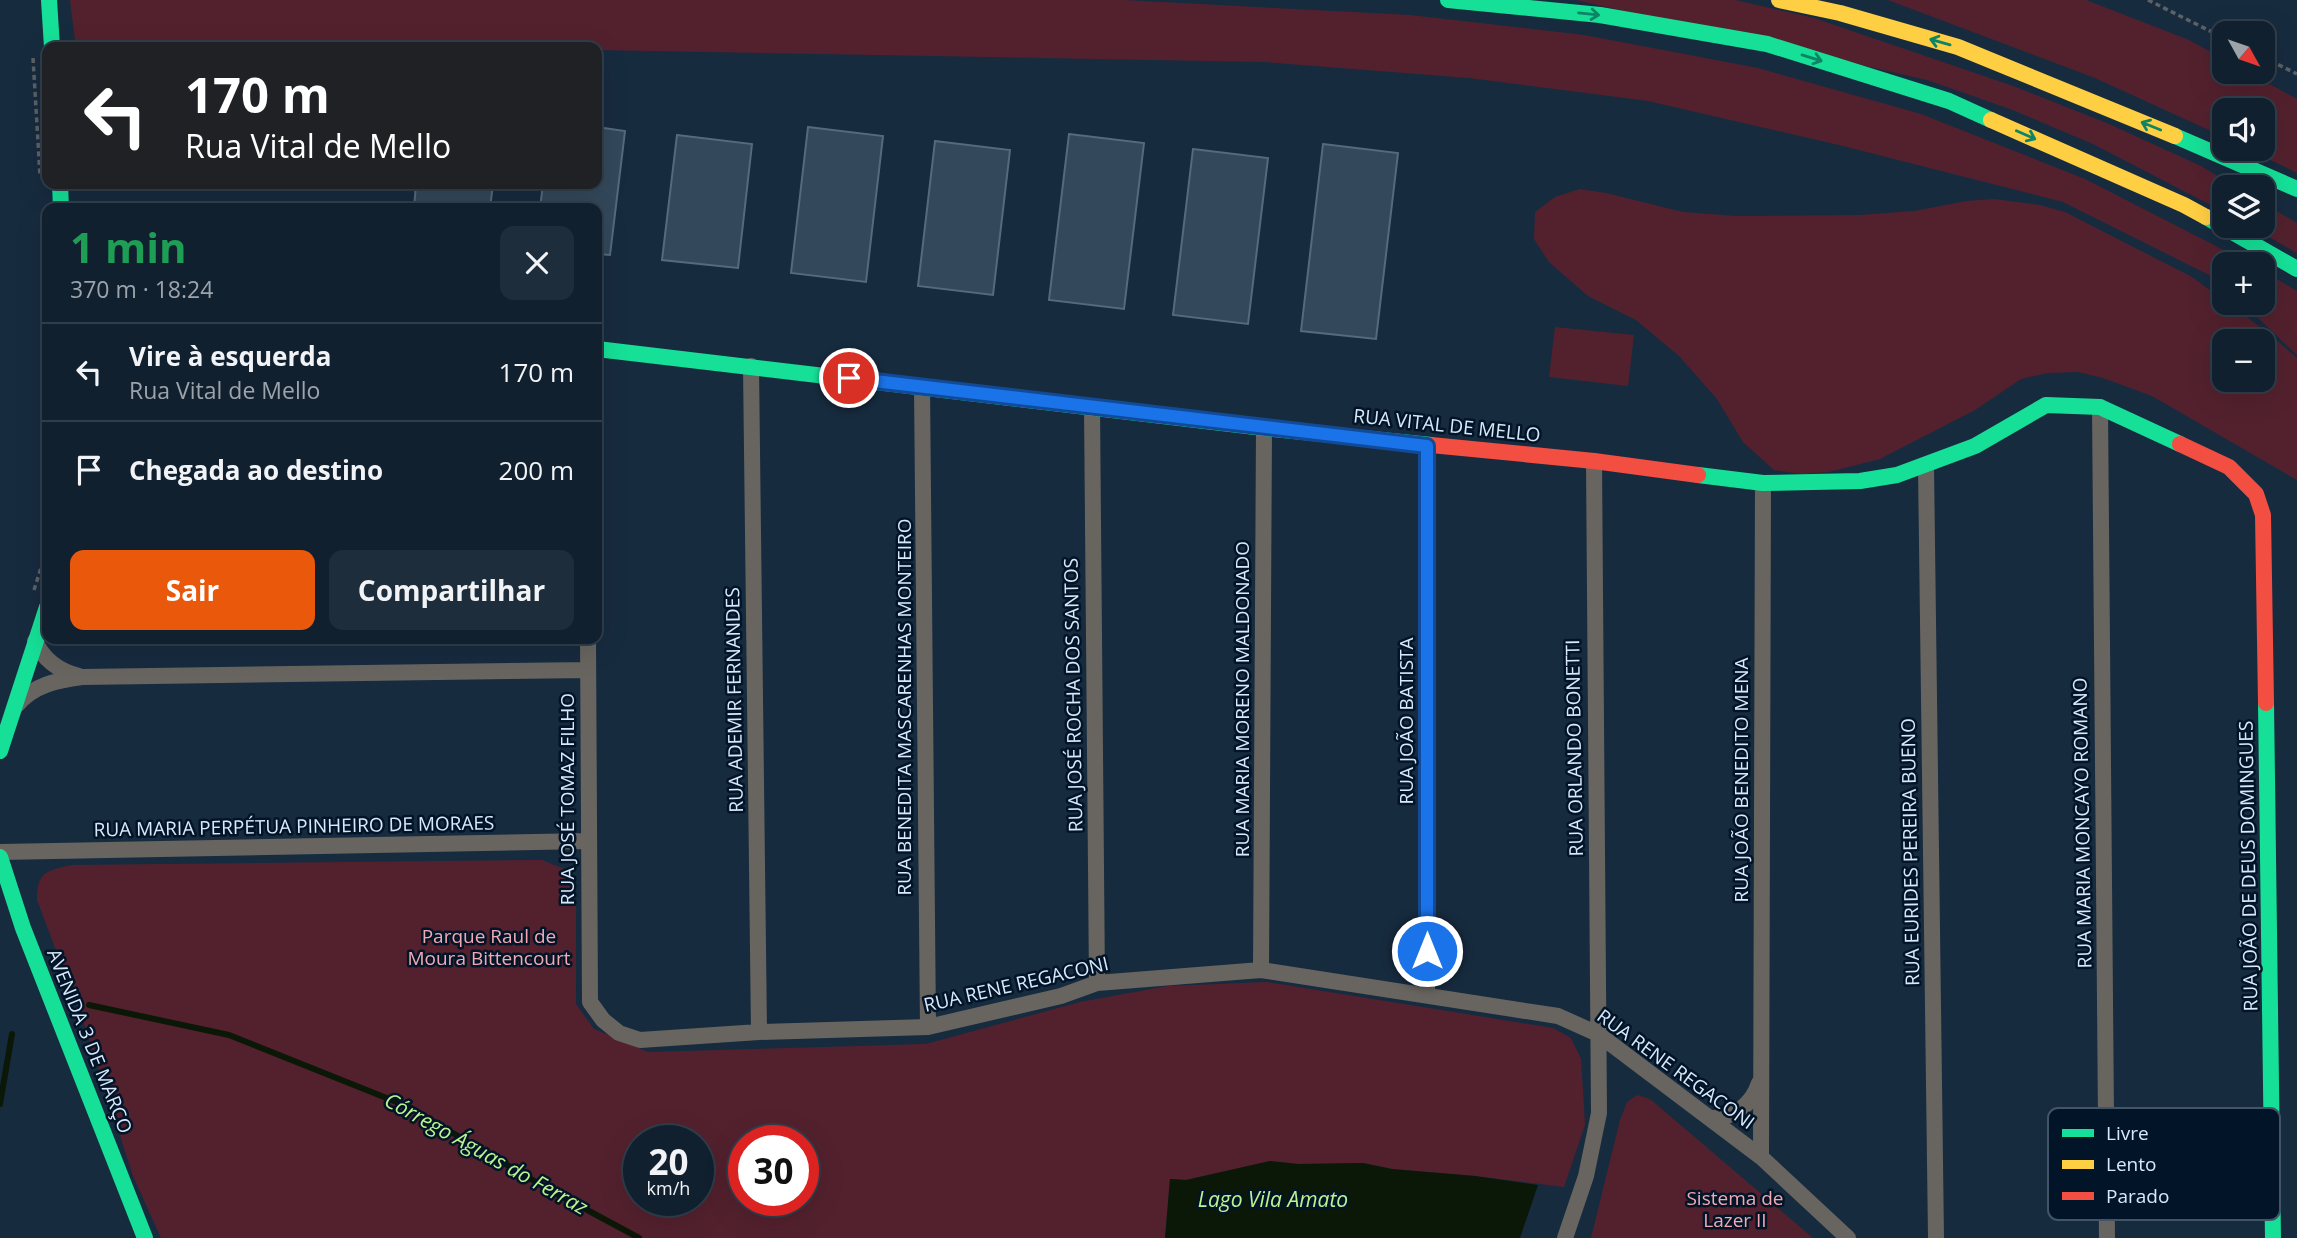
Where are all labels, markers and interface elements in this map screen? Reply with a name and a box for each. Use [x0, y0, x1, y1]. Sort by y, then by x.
one-way arrow [1577, 8, 1600, 21]
north arrow [2212, 21, 2275, 84]
map controls [2212, 21, 2275, 392]
one-way arrow [1929, 35, 1951, 48]
one-way arrow [1801, 52, 1823, 65]
text: 170 m [185, 61, 330, 127]
icon: left [70, 70, 161, 161]
button: sound [2212, 98, 2275, 161]
one-way arrow [2141, 119, 2163, 132]
text: Rua Vital de Mello [185, 124, 451, 167]
one-way arrow [2014, 129, 2036, 142]
button: layers [2212, 175, 2275, 238]
text: 1 min [70, 218, 187, 275]
button: close [500, 226, 574, 300]
button: + [2212, 252, 2275, 315]
text: 370 m · 18:24 [70, 273, 213, 305]
button: − [2212, 329, 2275, 392]
text: Vire à esquerda [129, 338, 331, 374]
pin [819, 348, 879, 408]
icon: left [70, 353, 108, 391]
text: 170 m [499, 354, 574, 390]
icon: arrive [830, 359, 868, 397]
text: Rua Vital de Mello [129, 374, 320, 406]
street label: RUA VITAL DE MELLO [1352, 402, 1542, 448]
icon: arrive [70, 451, 108, 489]
text: Chegada ao destino [129, 452, 383, 488]
text: 200 m [499, 452, 574, 488]
street label: RUA BENEDITA MASCARENHAS MONTEIRO [891, 518, 917, 896]
street label: RUA MARIA MORENO MALDONADO [1229, 541, 1255, 857]
button: Sair [70, 550, 315, 630]
button: Compartilhar [329, 550, 574, 630]
street label: RUA JOSÉ ROCHA DOS SANTOS [1058, 558, 1088, 832]
street label: RUA ADEMIR FERNANDES [719, 587, 749, 813]
street label: RUA JOÃO BATISTA [1393, 637, 1419, 805]
street label: RUA ORLANDO BONETTI [1559, 639, 1589, 857]
street label: RUA JOÃO BENEDITO MENA [1728, 657, 1754, 903]
street label: RUA MARIA MONCAYO ROMANO [2066, 677, 2098, 969]
street label: RUA JOSÉ TOMAZ FILHO [554, 693, 580, 905]
street label: RUA EURIDES PEREIRA BUENO [1895, 718, 1925, 986]
street label: RUA JOÃO DE DEUS DOMINGUES [2232, 720, 2264, 1012]
street label: RUA MARIA PERPÉTUA PINHEIRO DE MORAES [93, 810, 495, 842]
position arrow [1390, 914, 1464, 988]
park label: Parque Raul de Moura Bittencourt [407, 923, 571, 971]
street label: AVENIDA 3 DE MARÇO [41, 945, 139, 1137]
street label: RUA RENE REGACONI [921, 950, 1111, 1018]
street label: RUA RENE REGACONI [1592, 1003, 1760, 1135]
water label: Córrego Águas do Ferraz [380, 1086, 594, 1221]
legend [2048, 1108, 2280, 1220]
text: Livre [2106, 1120, 2149, 1146]
speed limit sign: 30 [728, 1125, 819, 1216]
text: 20 [648, 1138, 689, 1185]
text: Lento [2106, 1151, 2156, 1177]
text: km/h [647, 1176, 690, 1200]
text: Parado [2106, 1183, 2169, 1209]
water label: Lago Vila Amato [1198, 1185, 1348, 1213]
park label: Sistema de Lazer II [1686, 1185, 1784, 1233]

